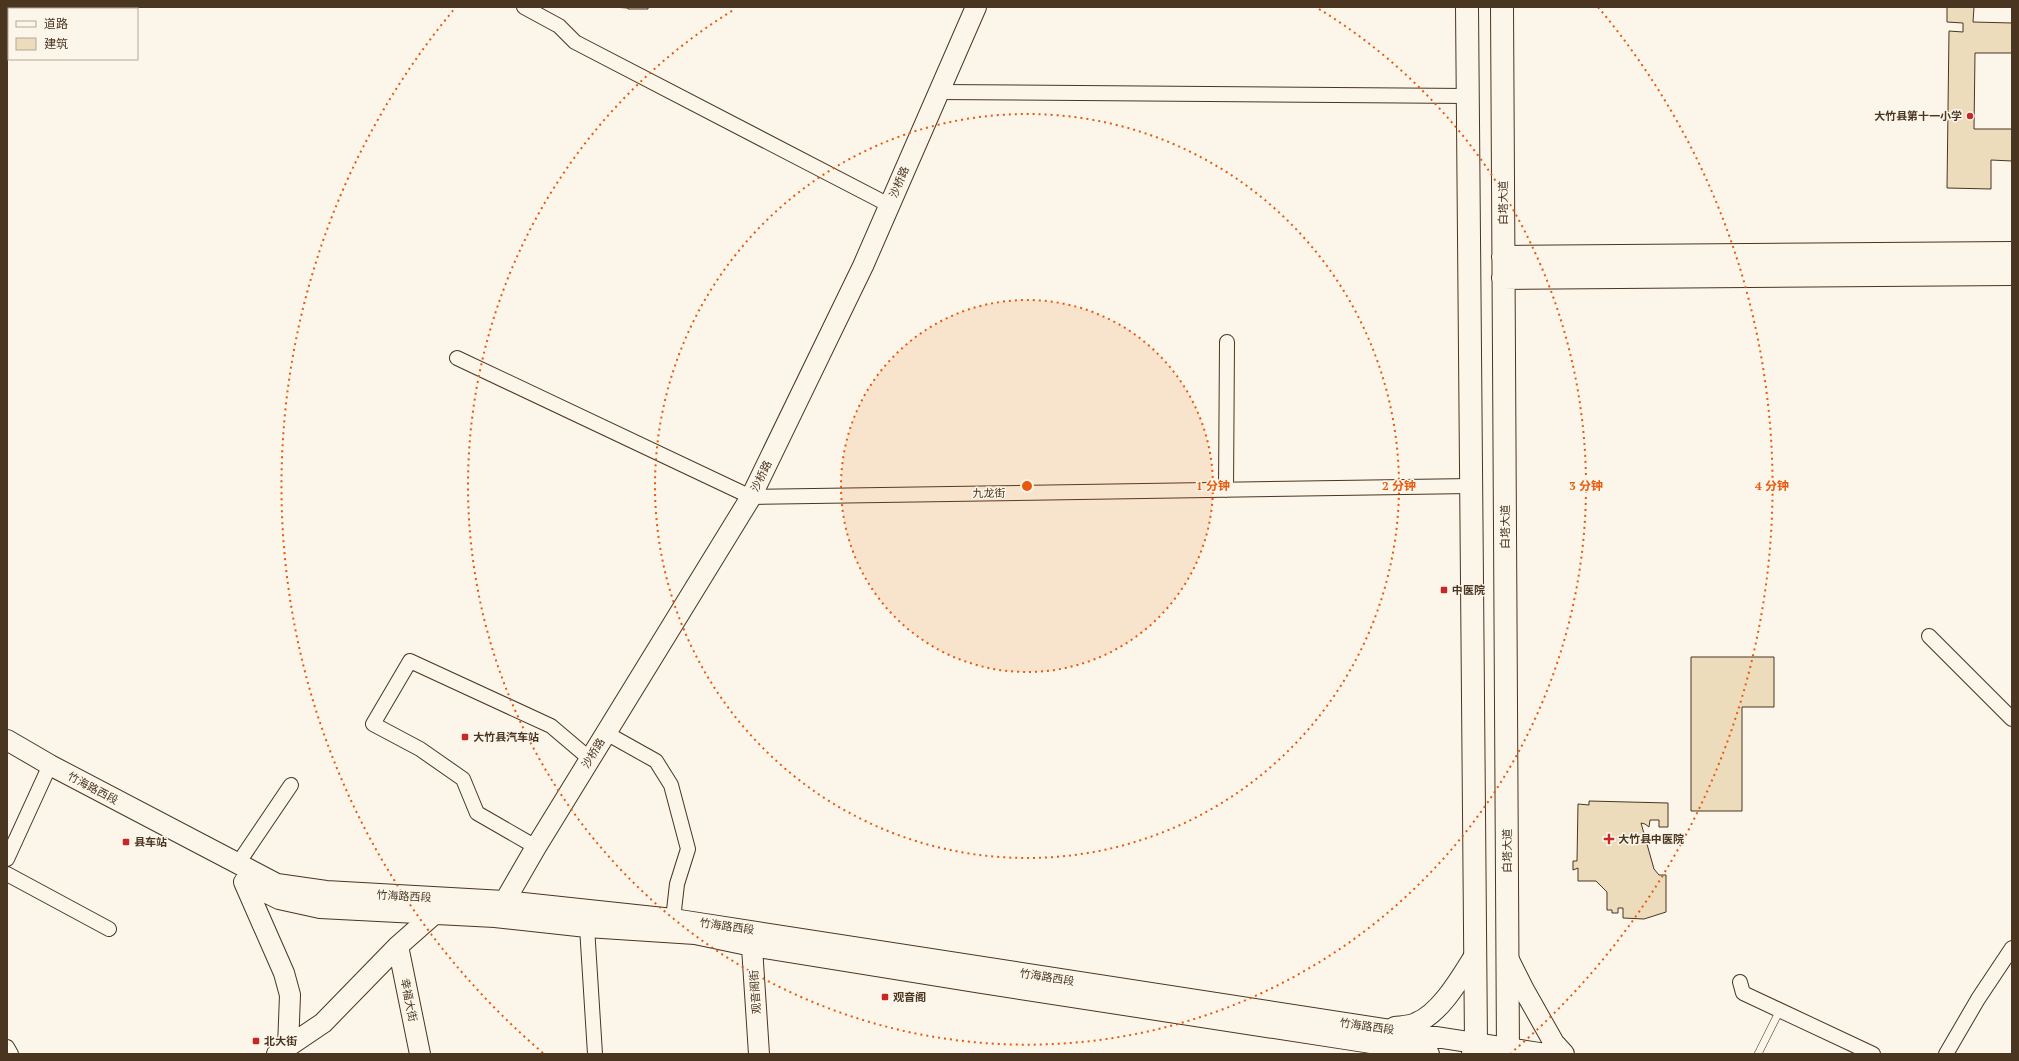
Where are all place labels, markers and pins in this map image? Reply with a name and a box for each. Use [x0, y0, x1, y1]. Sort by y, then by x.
place label: 大竹县第十一小学 [1874, 109, 1962, 123]
marker: 大竹县第十一小学 [1965, 111, 1975, 121]
centre of rings [1020, 479, 1034, 493]
place label: 中医院 [1452, 583, 1485, 597]
marker: 中医院 [1439, 585, 1449, 595]
place label: 大竹县汽车站 [473, 730, 539, 744]
marker: 大竹县汽车站 [460, 732, 470, 742]
place label: 大竹县中医院 [1618, 832, 1684, 846]
marker: 大竹县中医院 [1603, 833, 1615, 845]
place label: 县车站 [134, 835, 167, 849]
marker: 县车站 [121, 837, 131, 847]
place label: 观音阁 [893, 990, 926, 1004]
marker: 观音阁 [880, 992, 890, 1002]
place label: 北大街 [264, 1034, 297, 1048]
marker: 北大街 [251, 1036, 261, 1046]

